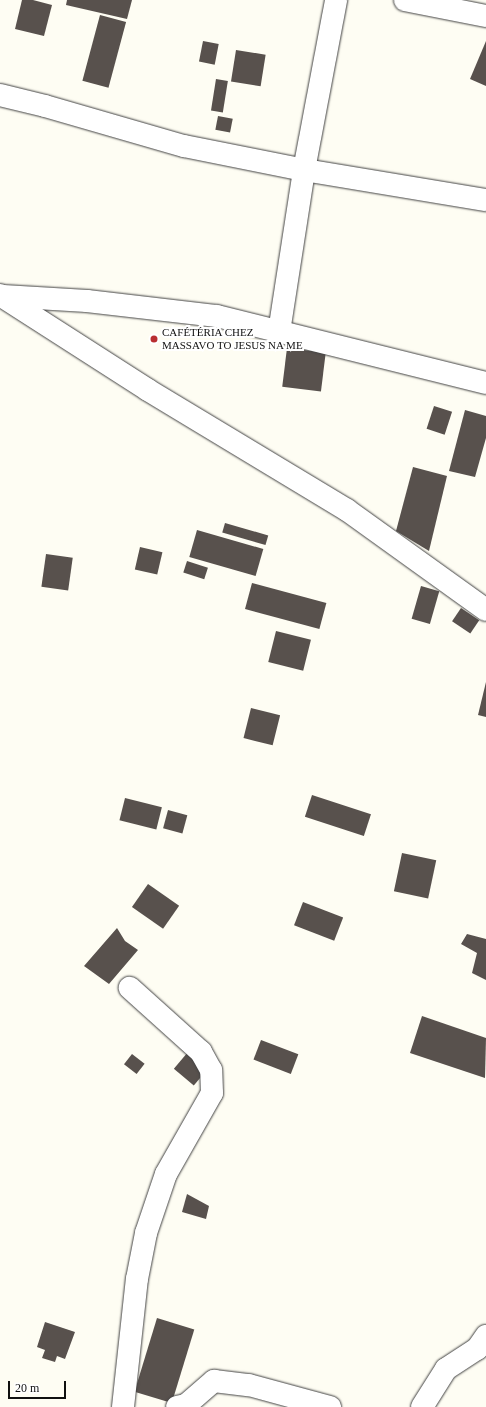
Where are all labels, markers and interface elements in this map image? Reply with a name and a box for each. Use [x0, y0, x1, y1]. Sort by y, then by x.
place label: CAFÉTÉRIA CHEZ MASSAVO TO JESUS NA ME [162, 326, 303, 352]
marker: CAFÉTÉRIA CHEZ MASSAVO TO JESUS NA ME [149, 334, 159, 344]
scale bar [10, 1373, 68, 1399]
text: 20 m [15, 1381, 39, 1395]

